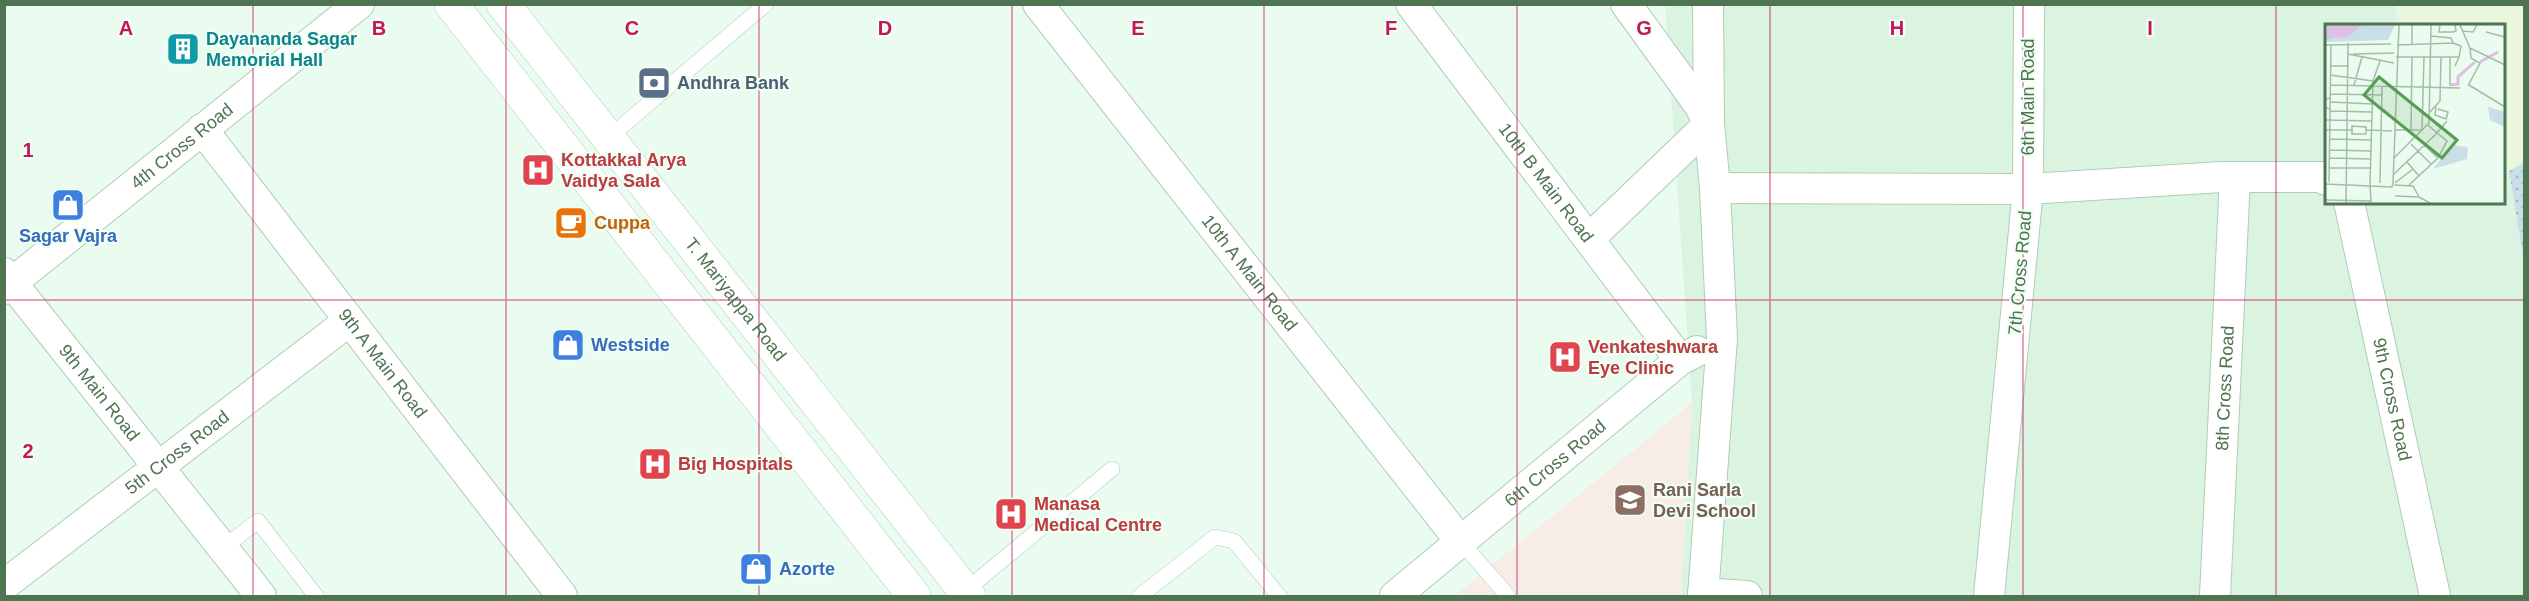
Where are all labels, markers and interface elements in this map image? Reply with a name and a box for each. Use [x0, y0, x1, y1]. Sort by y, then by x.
text: A [119, 17, 133, 39]
text: B [372, 17, 386, 39]
text: C [625, 17, 639, 39]
text: D [878, 17, 892, 39]
text: E [1131, 17, 1145, 39]
text: F [1385, 17, 1397, 39]
text: G [1636, 17, 1652, 39]
text: H [1890, 17, 1904, 39]
text: I [2147, 17, 2153, 39]
inset map [2325, 24, 2505, 204]
place label: Dayananda Sagar Memorial Hall [206, 29, 357, 70]
building icon: Dayananda Sagar Memorial Hall [165, 31, 201, 67]
street label: 6th Main Road [2018, 38, 2038, 156]
bank icon: Andhra Bank [636, 65, 672, 101]
place label: Andhra Bank [677, 73, 790, 93]
street label: 4th Cross Road [127, 99, 237, 193]
street label: 10th B Main Road [1495, 119, 1597, 246]
text: 1 [22, 139, 34, 161]
place label: Kottakkal Arya Vaidya Sala [561, 150, 687, 191]
hospital icon: Kottakkal Arya Vaidya Sala [520, 152, 556, 188]
shop icon: Sagar Vajra [50, 187, 86, 223]
cafe icon: Cuppa [553, 205, 589, 241]
street label: 7th Cross Road [2005, 210, 2035, 336]
street label: 10th A Main Road [1198, 211, 1301, 335]
place label: Cuppa [594, 213, 651, 233]
place label: Sagar Vajra [19, 226, 118, 246]
street label: T. Mariyappa Road [681, 234, 790, 365]
street label: 9th A Main Road [334, 305, 431, 422]
street label: 8th Cross Road [2212, 325, 2238, 451]
shop icon: Westside [550, 327, 586, 363]
place label: Westside [591, 335, 670, 355]
street label: 9th Cross Road [2369, 336, 2415, 463]
place label: Venkateshwara Eye Clinic [1588, 337, 1719, 378]
hospital icon: Venkateshwara Eye Clinic [1547, 339, 1583, 375]
street label: 9th Main Road [55, 341, 144, 445]
street label: 5th Cross Road [121, 407, 233, 498]
street label: 6th Cross Road [1501, 416, 1610, 511]
text: 2 [22, 440, 34, 462]
hospital icon: Big Hospitals [637, 446, 673, 482]
place label: Big Hospitals [678, 454, 793, 474]
place label: Rani Sarla Devi School [1653, 480, 1756, 521]
school or university icon: Rani Sarla Devi School [1612, 482, 1648, 518]
place label: Manasa Medical Centre [1034, 494, 1162, 535]
hospital icon: Manasa Medical Centre [993, 496, 1029, 532]
shop icon: Azorte [738, 551, 774, 587]
place label: Azorte [779, 559, 835, 579]

